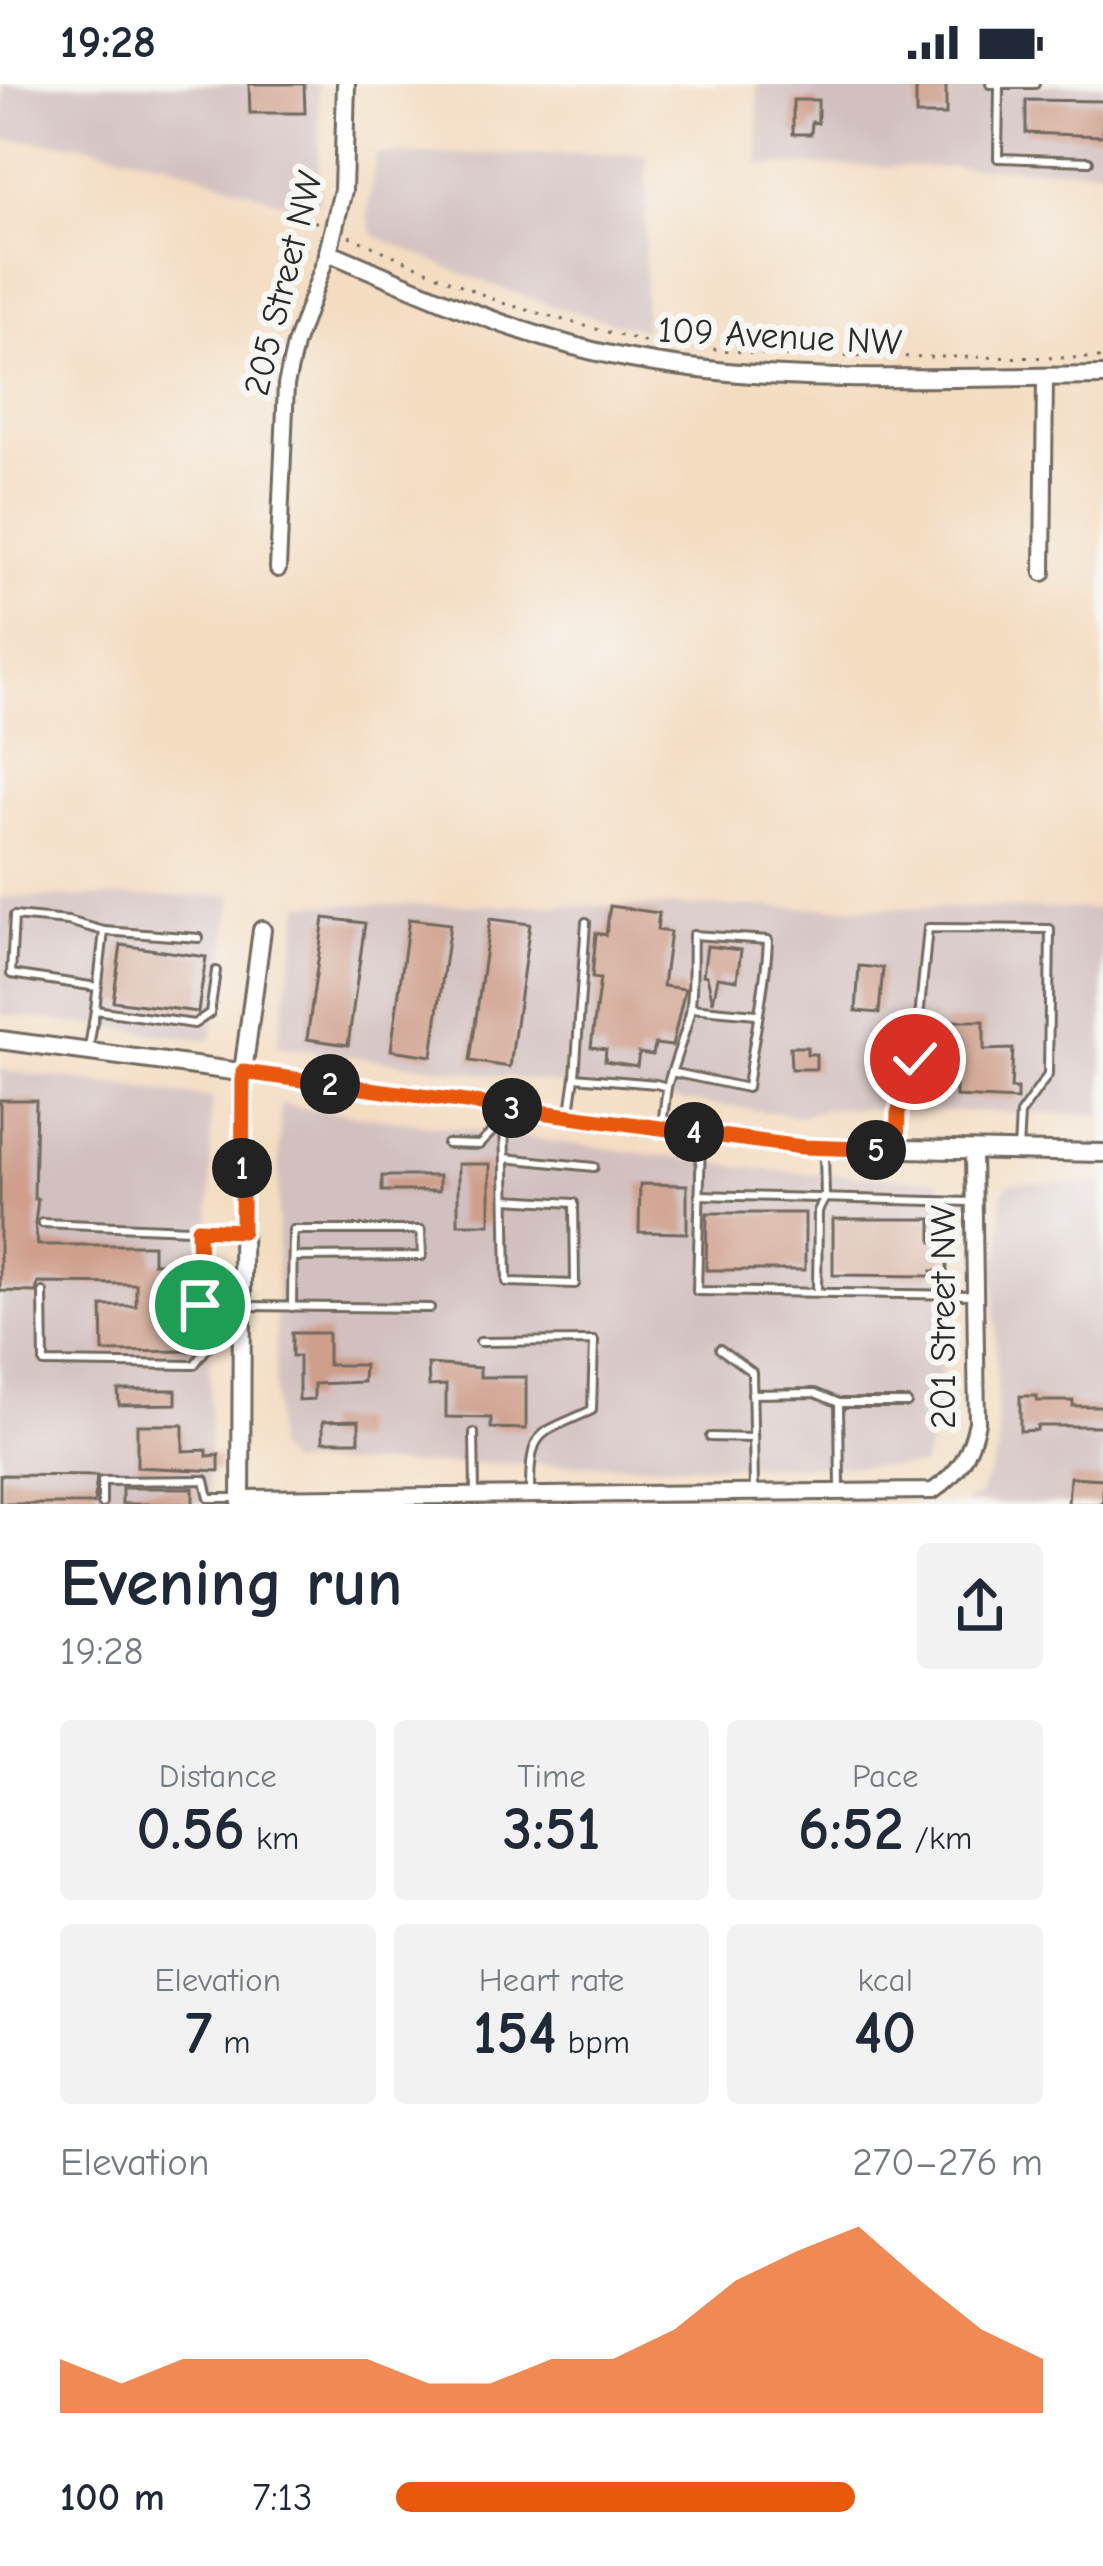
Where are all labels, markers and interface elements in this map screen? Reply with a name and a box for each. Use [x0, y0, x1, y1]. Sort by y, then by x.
text: 19:28 [60, 16, 156, 68]
street label: 205 Street NW [236, 167, 331, 400]
street label: 109 Avenue NW [657, 310, 903, 363]
pin [864, 1008, 966, 1110]
icon: check [882, 1026, 948, 1092]
pin: 2 [300, 1054, 360, 1114]
text: 2 [322, 1065, 338, 1103]
pin: 3 [482, 1078, 542, 1138]
text: 3 [504, 1089, 520, 1127]
pin: 4 [664, 1102, 724, 1162]
text: 4 [686, 1113, 702, 1151]
pin: 5 [846, 1120, 906, 1180]
text: 5 [867, 1131, 885, 1169]
pin: 1 [212, 1138, 272, 1198]
text: 1 [236, 1149, 248, 1187]
street label: 201 Street NW [923, 1205, 964, 1429]
pin [149, 1254, 251, 1356]
icon: arrive [167, 1272, 233, 1338]
button: share [917, 1543, 1043, 1669]
text: Evening run [60, 1546, 402, 1622]
text: 19:28 [60, 1629, 144, 1674]
text: Distance [159, 1757, 277, 1795]
text: Time [517, 1757, 586, 1795]
text: Pace [852, 1757, 918, 1795]
text: 0.56 [136, 1795, 245, 1864]
text: 3:51 [503, 1795, 600, 1864]
text: 6:52 [798, 1795, 904, 1864]
text: km [245, 1819, 299, 1857]
text: /km [904, 1819, 972, 1857]
text: Elevation [155, 1961, 281, 1999]
text: Heart rate [479, 1961, 624, 1999]
text: kcal [857, 1961, 913, 1999]
text: 7 [185, 1999, 212, 2068]
text: 154 [473, 1999, 557, 2068]
text: 40 [854, 1999, 916, 2068]
text: m [212, 2023, 250, 2061]
text: bpm [557, 2023, 630, 2061]
text: Elevation [60, 2140, 209, 2185]
text: 270–276 m [852, 2140, 1043, 2185]
text: 100 m [60, 2475, 165, 2520]
text: 7:13 [252, 2475, 313, 2520]

